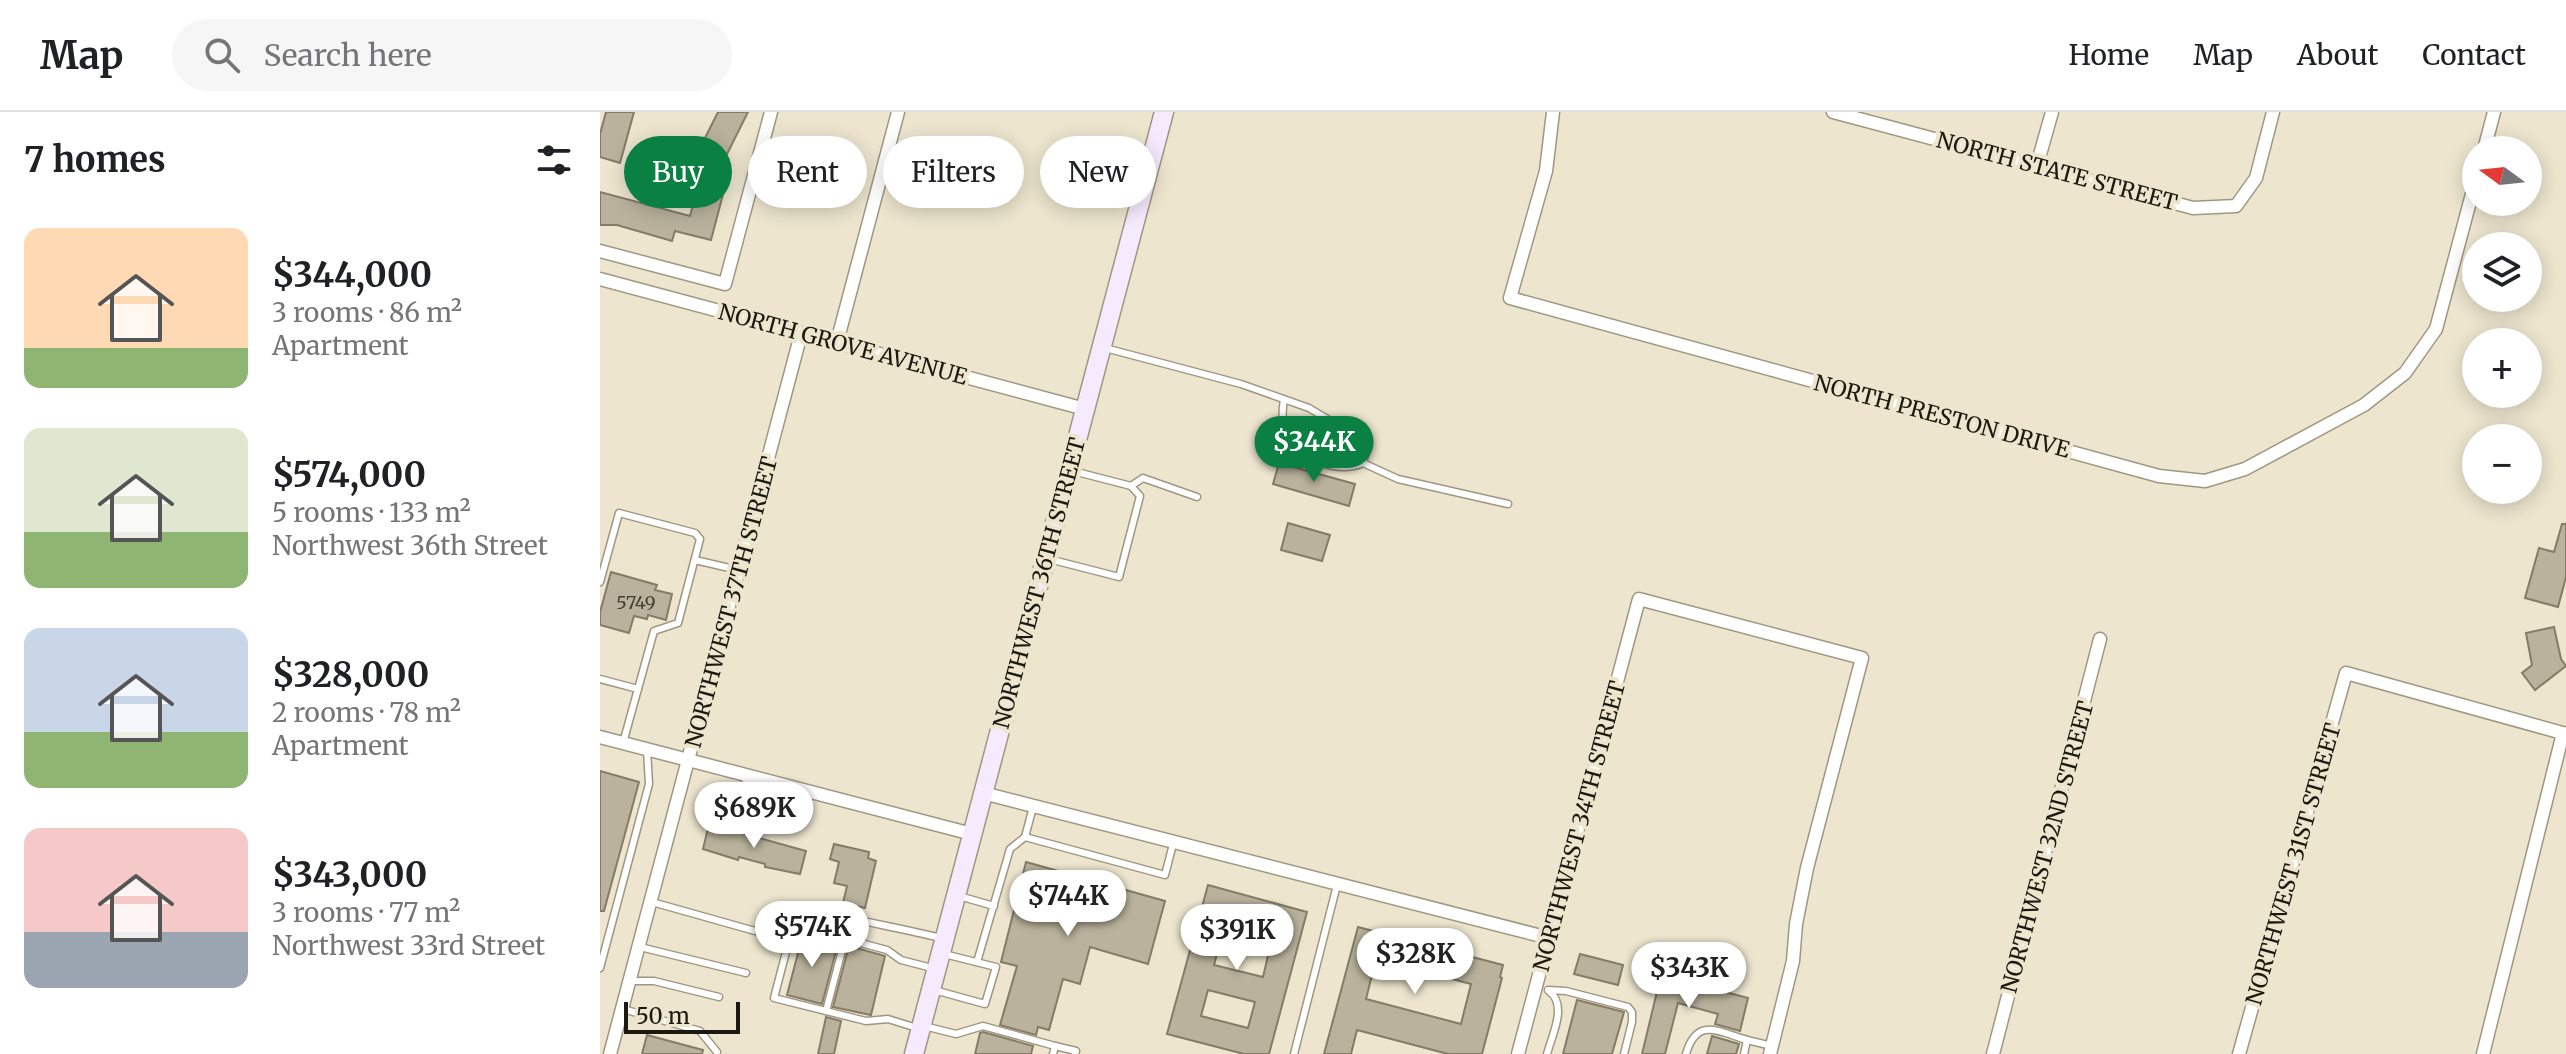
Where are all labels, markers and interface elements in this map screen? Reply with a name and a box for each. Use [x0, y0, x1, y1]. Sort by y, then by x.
search box [172, 19, 732, 91]
text: Map [40, 32, 124, 79]
icon: search [200, 33, 244, 77]
text: Search here [264, 36, 432, 74]
text: Home [2068, 37, 2149, 73]
text: Map [2193, 37, 2253, 73]
text: About [2297, 37, 2378, 73]
text: Contact [2422, 37, 2526, 73]
street label: NORTH STATE STREET [1934, 125, 2180, 217]
chip: Buy [624, 136, 732, 208]
chip: Rent [748, 136, 867, 208]
chip: Filters [883, 136, 1024, 208]
chip: New [1040, 136, 1156, 208]
north arrow [2462, 136, 2542, 216]
map controls [2462, 136, 2542, 504]
icon: filters [532, 138, 576, 182]
text: 7 homes [24, 139, 166, 181]
button: layers [2462, 232, 2542, 312]
text: $344,000 [272, 254, 432, 296]
icon: home [88, 260, 184, 356]
text: 3 rooms · 86 m² [272, 296, 462, 329]
street label: NORTH GROVE AVENUE [715, 297, 971, 391]
button: + [2462, 328, 2542, 408]
text: Apartment [272, 329, 409, 362]
street label: NORTH PRESTON DRIVE [1811, 368, 2073, 464]
pin: $344K [1258, 416, 1370, 484]
button: − [2462, 424, 2542, 504]
text: $344K [1273, 425, 1355, 458]
street label: NORTHWEST 36TH STREET [987, 435, 1091, 731]
street label: NORTHWEST 37TH STREET [679, 453, 783, 751]
text: $574,000 [272, 454, 426, 496]
icon: home [88, 460, 184, 556]
text: 5 rooms · 133 m² [272, 496, 471, 529]
text: Northwest 36th Street [272, 529, 548, 562]
house number: 5749 [616, 591, 656, 614]
text: $328,000 [272, 654, 429, 696]
icon: home [88, 660, 184, 756]
street label: NORTHWEST 34TH STREET [1527, 678, 1631, 974]
text: 2 rooms · 78 m² [272, 696, 461, 729]
street label: NORTHWEST 32ND STREET [1995, 698, 2099, 996]
street label: NORTHWEST 31ST STREET [2239, 720, 2347, 1008]
text: Apartment [272, 729, 409, 762]
pin: $689K [698, 782, 810, 850]
text: $689K [712, 791, 796, 824]
text: $343,000 [272, 854, 427, 896]
icon: home [88, 860, 184, 956]
pin: $744K [1012, 870, 1124, 938]
text: $744K [1027, 879, 1109, 912]
text: 3 rooms · 77 m² [272, 896, 460, 929]
pin: $574K [756, 901, 868, 969]
pin: $391K [1181, 904, 1293, 972]
text: $574K [773, 910, 851, 943]
text: $391K [1199, 913, 1275, 946]
pin: $328K [1359, 928, 1471, 996]
text: Northwest 33rd Street [272, 929, 545, 962]
text: $328K [1375, 937, 1455, 970]
pin: $343K [1633, 942, 1745, 1010]
text: $343K [1649, 951, 1729, 984]
scale bar [624, 998, 740, 1034]
text: 50 m [636, 1002, 690, 1030]

